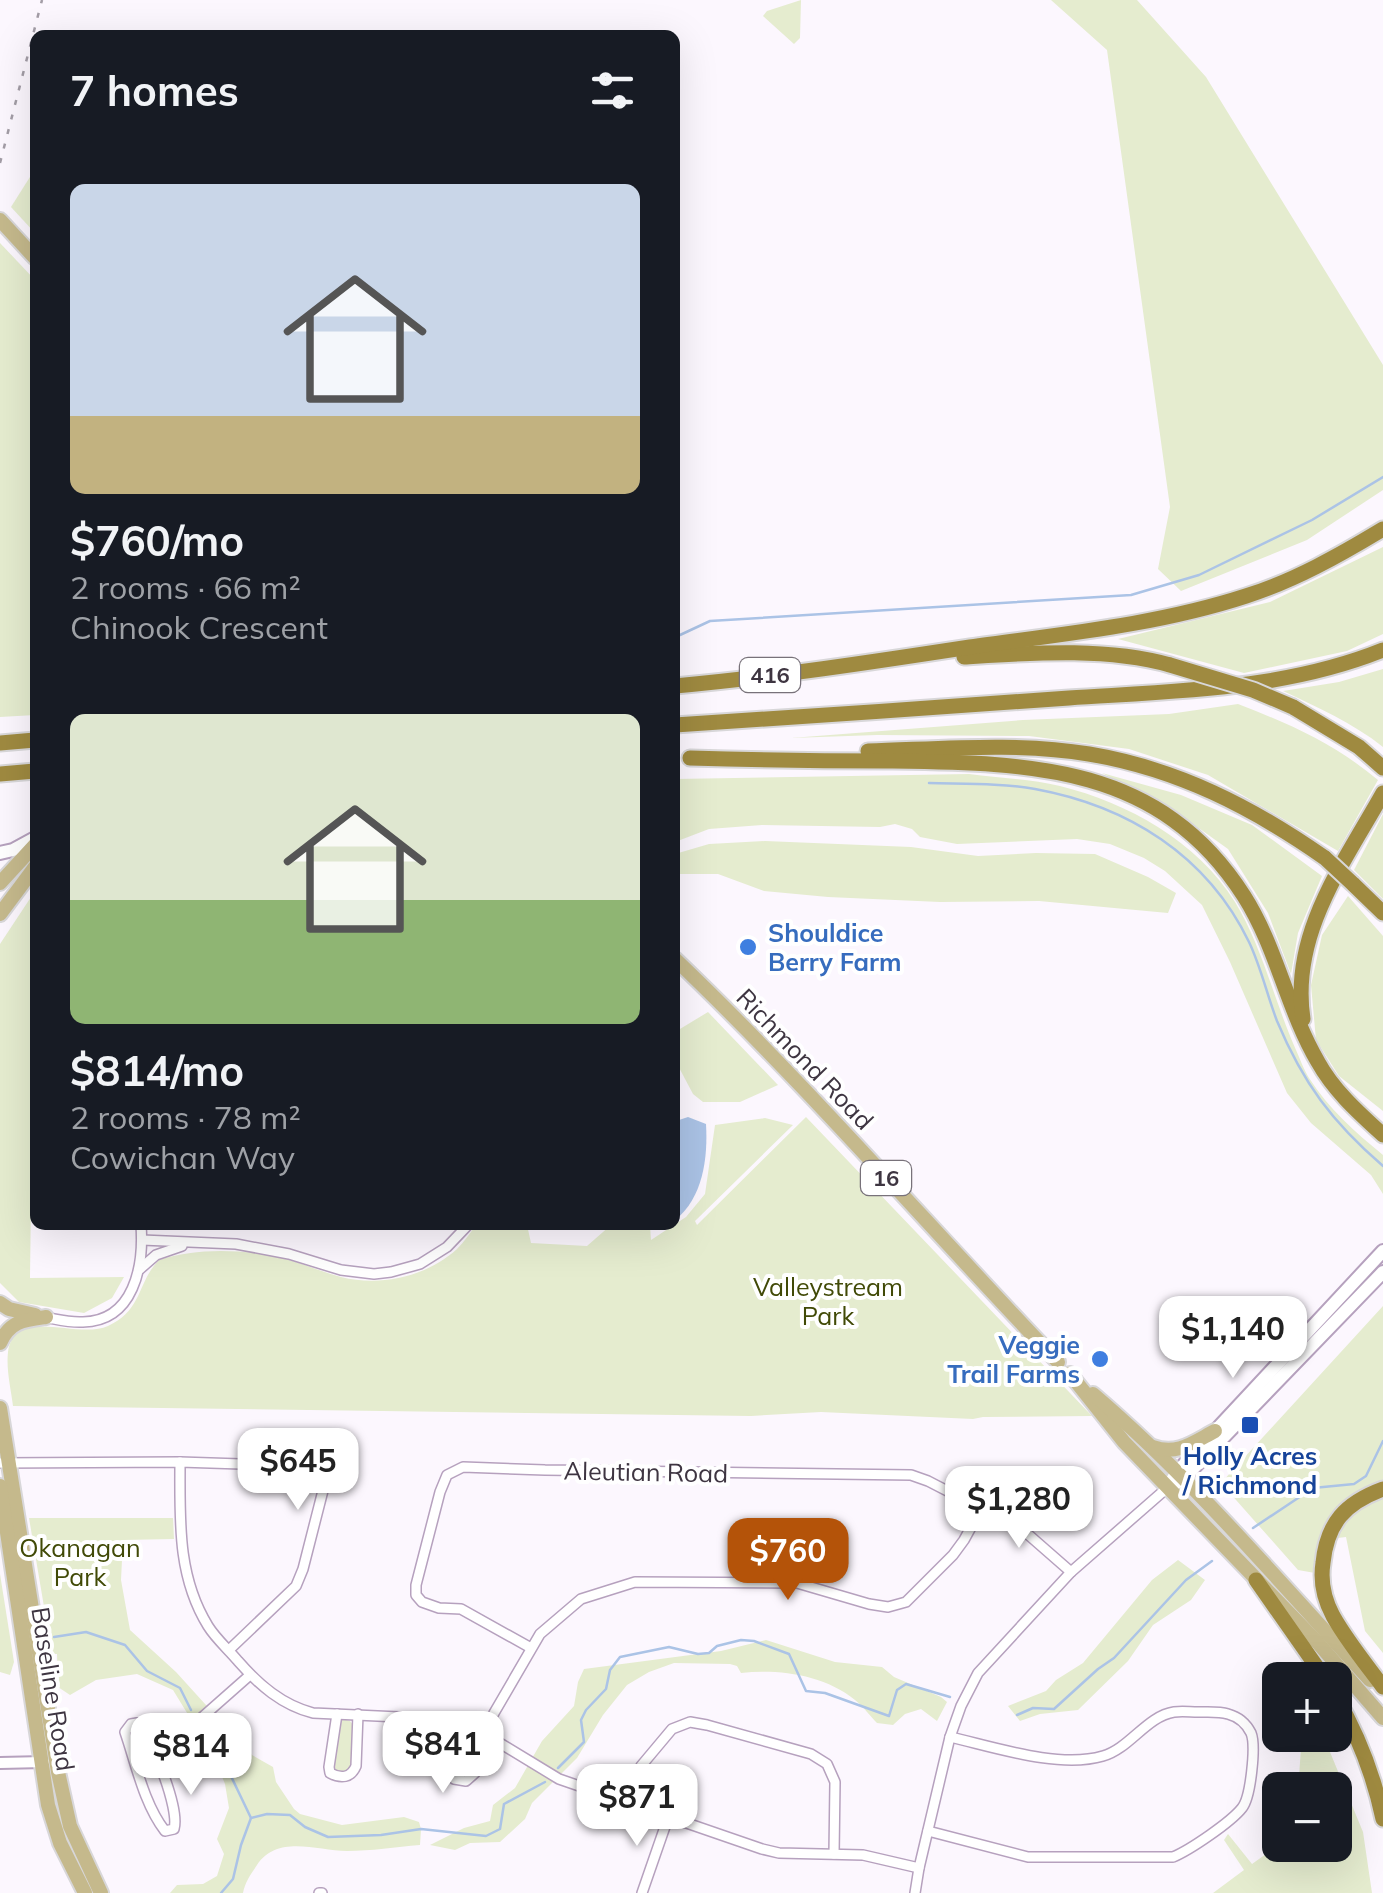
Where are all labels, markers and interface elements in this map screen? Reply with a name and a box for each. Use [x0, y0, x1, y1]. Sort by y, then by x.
icon: filters [585, 63, 640, 118]
text: 7 homes [70, 64, 239, 117]
icon: home [265, 249, 445, 429]
text: $760/mo [70, 514, 244, 567]
text: 2 rooms · 66 m² [70, 567, 301, 607]
text: Chinook Crescent [70, 607, 328, 647]
road number: 416 [740, 658, 800, 692]
icon: home [265, 779, 445, 959]
place label: Shouldice Berry Farm [768, 917, 901, 977]
marker: Shouldice Berry Farm [737, 936, 759, 958]
street label: Richmond Road [730, 982, 880, 1136]
text: $814/mo [70, 1044, 244, 1097]
text: 2 rooms · 78 m² [70, 1097, 301, 1137]
text: Cowichan Way [70, 1137, 295, 1177]
road number: 16 [861, 1161, 911, 1195]
park label: Valleystream Park [753, 1271, 903, 1331]
pin: $1,140 [1152, 1296, 1314, 1381]
text: $1,140 [1181, 1308, 1285, 1348]
place label: Veggie Trail Farms [947, 1329, 1080, 1389]
marker: Veggie Trail Farms [1089, 1348, 1111, 1370]
marker: Holly Acres / Richmond [1239, 1414, 1261, 1436]
pin: $645 [239, 1428, 357, 1513]
text: $645 [260, 1440, 336, 1480]
place label: Holly Acres / Richmond [1182, 1440, 1317, 1500]
street label: Aleutian Road [563, 1455, 729, 1488]
pin: $1,280 [938, 1466, 1100, 1551]
text: $1,280 [967, 1478, 1071, 1518]
pin: $760 [729, 1518, 847, 1603]
text: $760 [750, 1530, 826, 1570]
park label: Okanagan Park [19, 1532, 141, 1592]
street label: Baseline Road [25, 1605, 82, 1773]
map controls [1262, 1662, 1352, 1862]
button: + [1262, 1662, 1352, 1752]
pin: $841 [384, 1711, 502, 1796]
pin: $814 [132, 1713, 250, 1798]
text: $841 [405, 1723, 481, 1763]
text: $814 [153, 1725, 229, 1765]
pin: $871 [578, 1764, 696, 1849]
button: − [1262, 1772, 1352, 1862]
text: $871 [599, 1776, 675, 1816]

